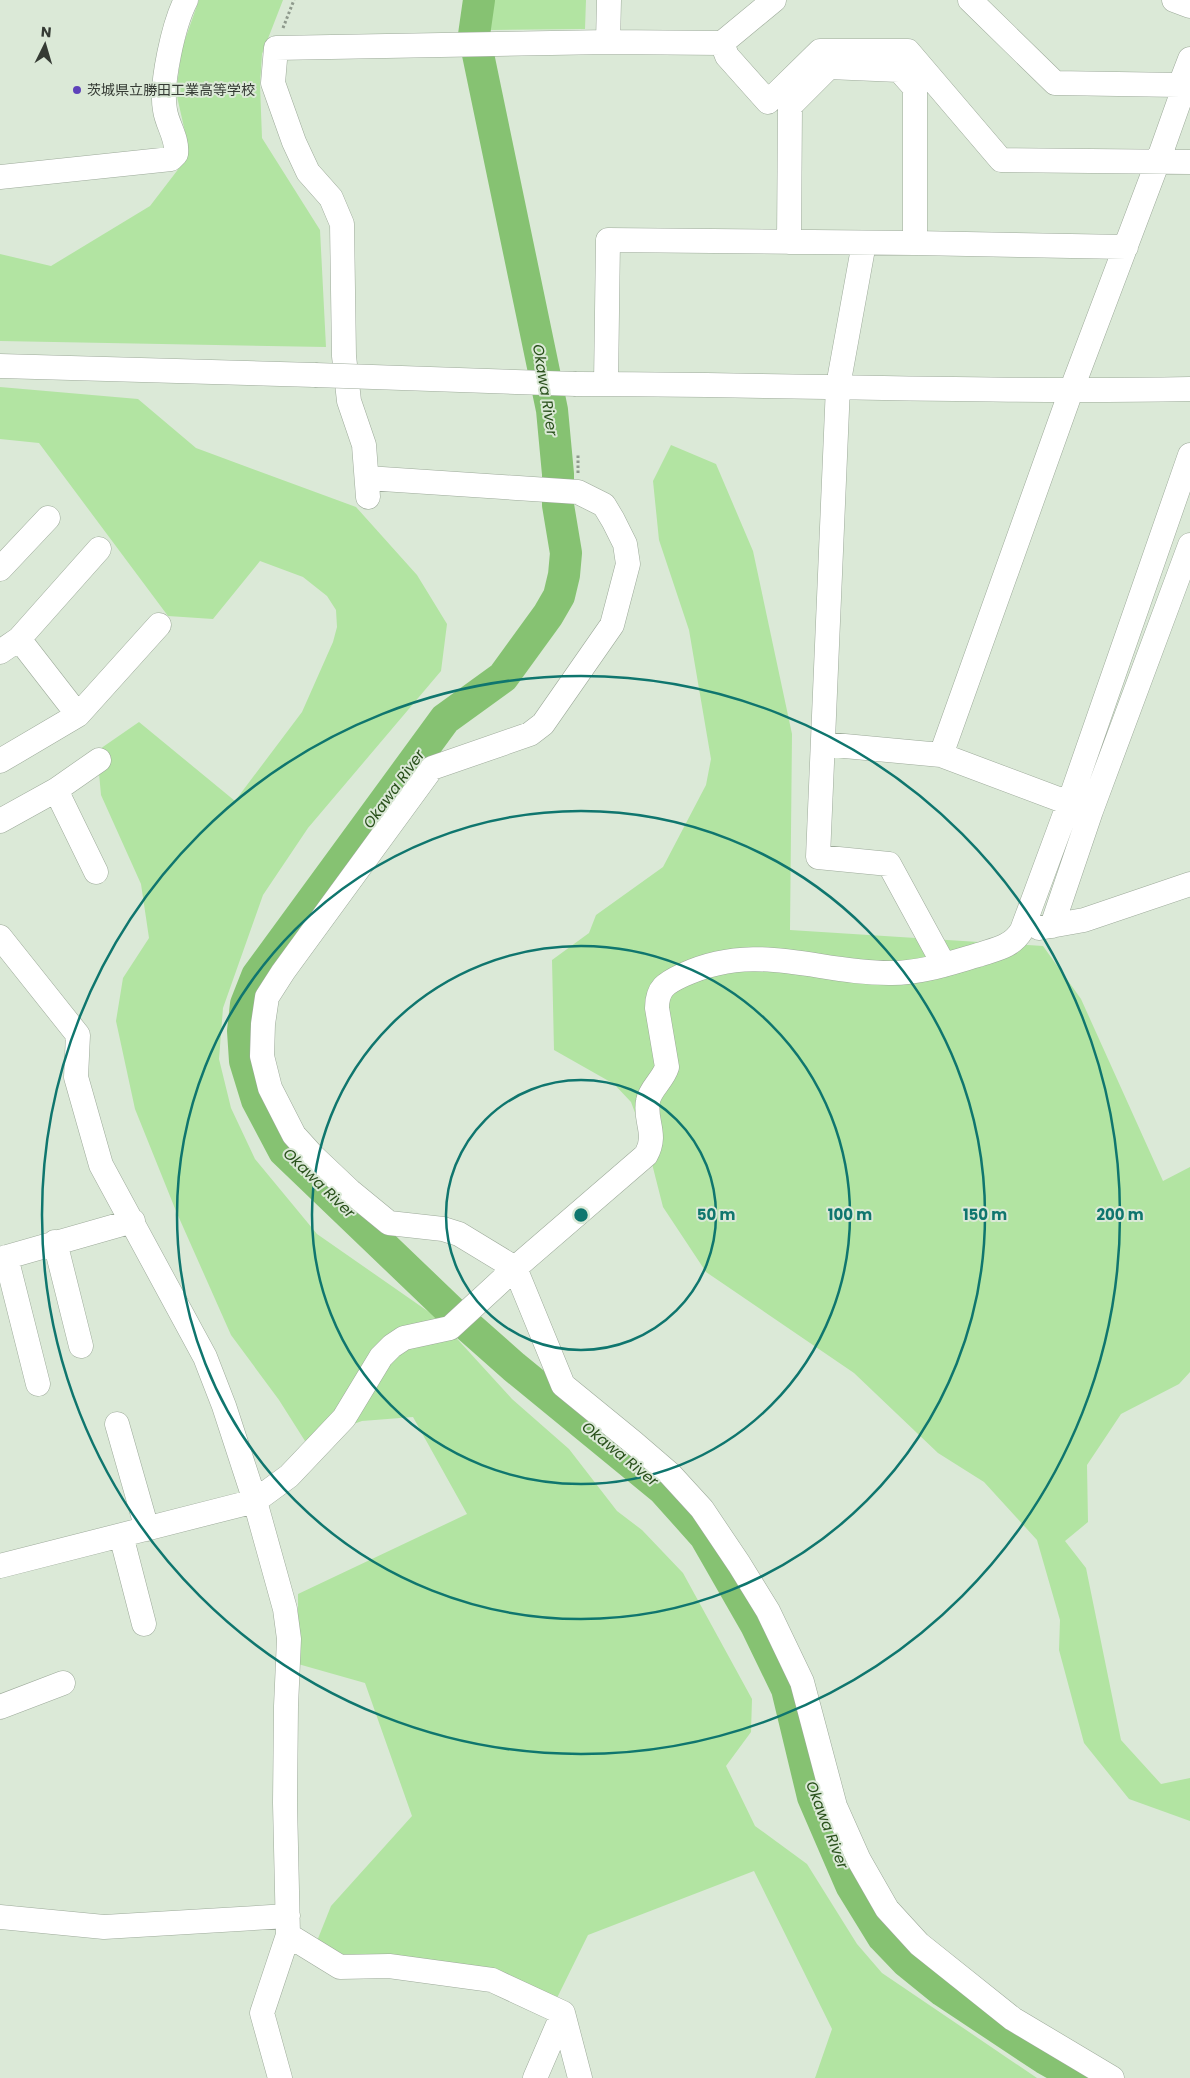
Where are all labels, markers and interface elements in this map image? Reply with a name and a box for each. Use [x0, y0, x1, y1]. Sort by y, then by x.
north arrow [20, 20, 70, 70]
text: N [40, 22, 52, 42]
place label: 茨城県立勝田工業高等学校 [87, 80, 255, 100]
marker: 茨城県立勝田工業高等学校 [71, 84, 83, 96]
water label: Okawa River [528, 343, 563, 438]
water label: Okawa River [358, 745, 430, 832]
water label: Okawa River [279, 1143, 360, 1223]
text: 50 m [697, 1204, 735, 1225]
text: 100 m [828, 1204, 872, 1225]
text: 150 m [963, 1204, 1007, 1225]
text: 200 m [1096, 1204, 1144, 1225]
centre of rings [572, 1206, 590, 1224]
water label: Okawa River [578, 1416, 663, 1491]
water label: Okawa River [801, 1778, 854, 1872]

